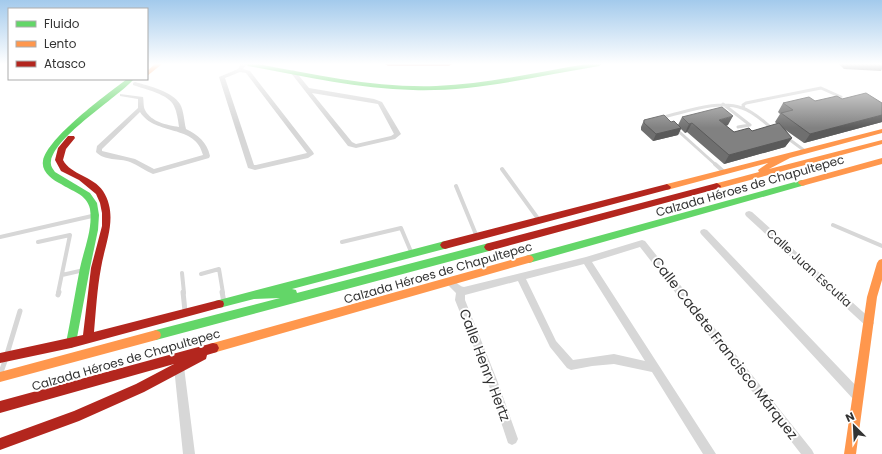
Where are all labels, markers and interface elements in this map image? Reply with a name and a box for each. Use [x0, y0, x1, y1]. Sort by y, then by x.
legend [8, 8, 148, 80]
text: Fluido [44, 15, 80, 32]
text: Lento [44, 35, 77, 52]
text: Atasco [44, 55, 86, 72]
street label: Calzada Héroes de Chapultepec [654, 150, 846, 221]
street label: Calle Juan Escutia [763, 225, 856, 311]
street label: Calzada Héroes de Chapultepec [342, 237, 534, 308]
street label: Calle Cadete Francisco Márquez [647, 252, 803, 444]
street label: Calle Henry Hertz [454, 306, 516, 424]
street label: Calzada Héroes de Chapultepec [30, 324, 222, 395]
north arrow [834, 406, 874, 446]
text: N [843, 408, 857, 426]

